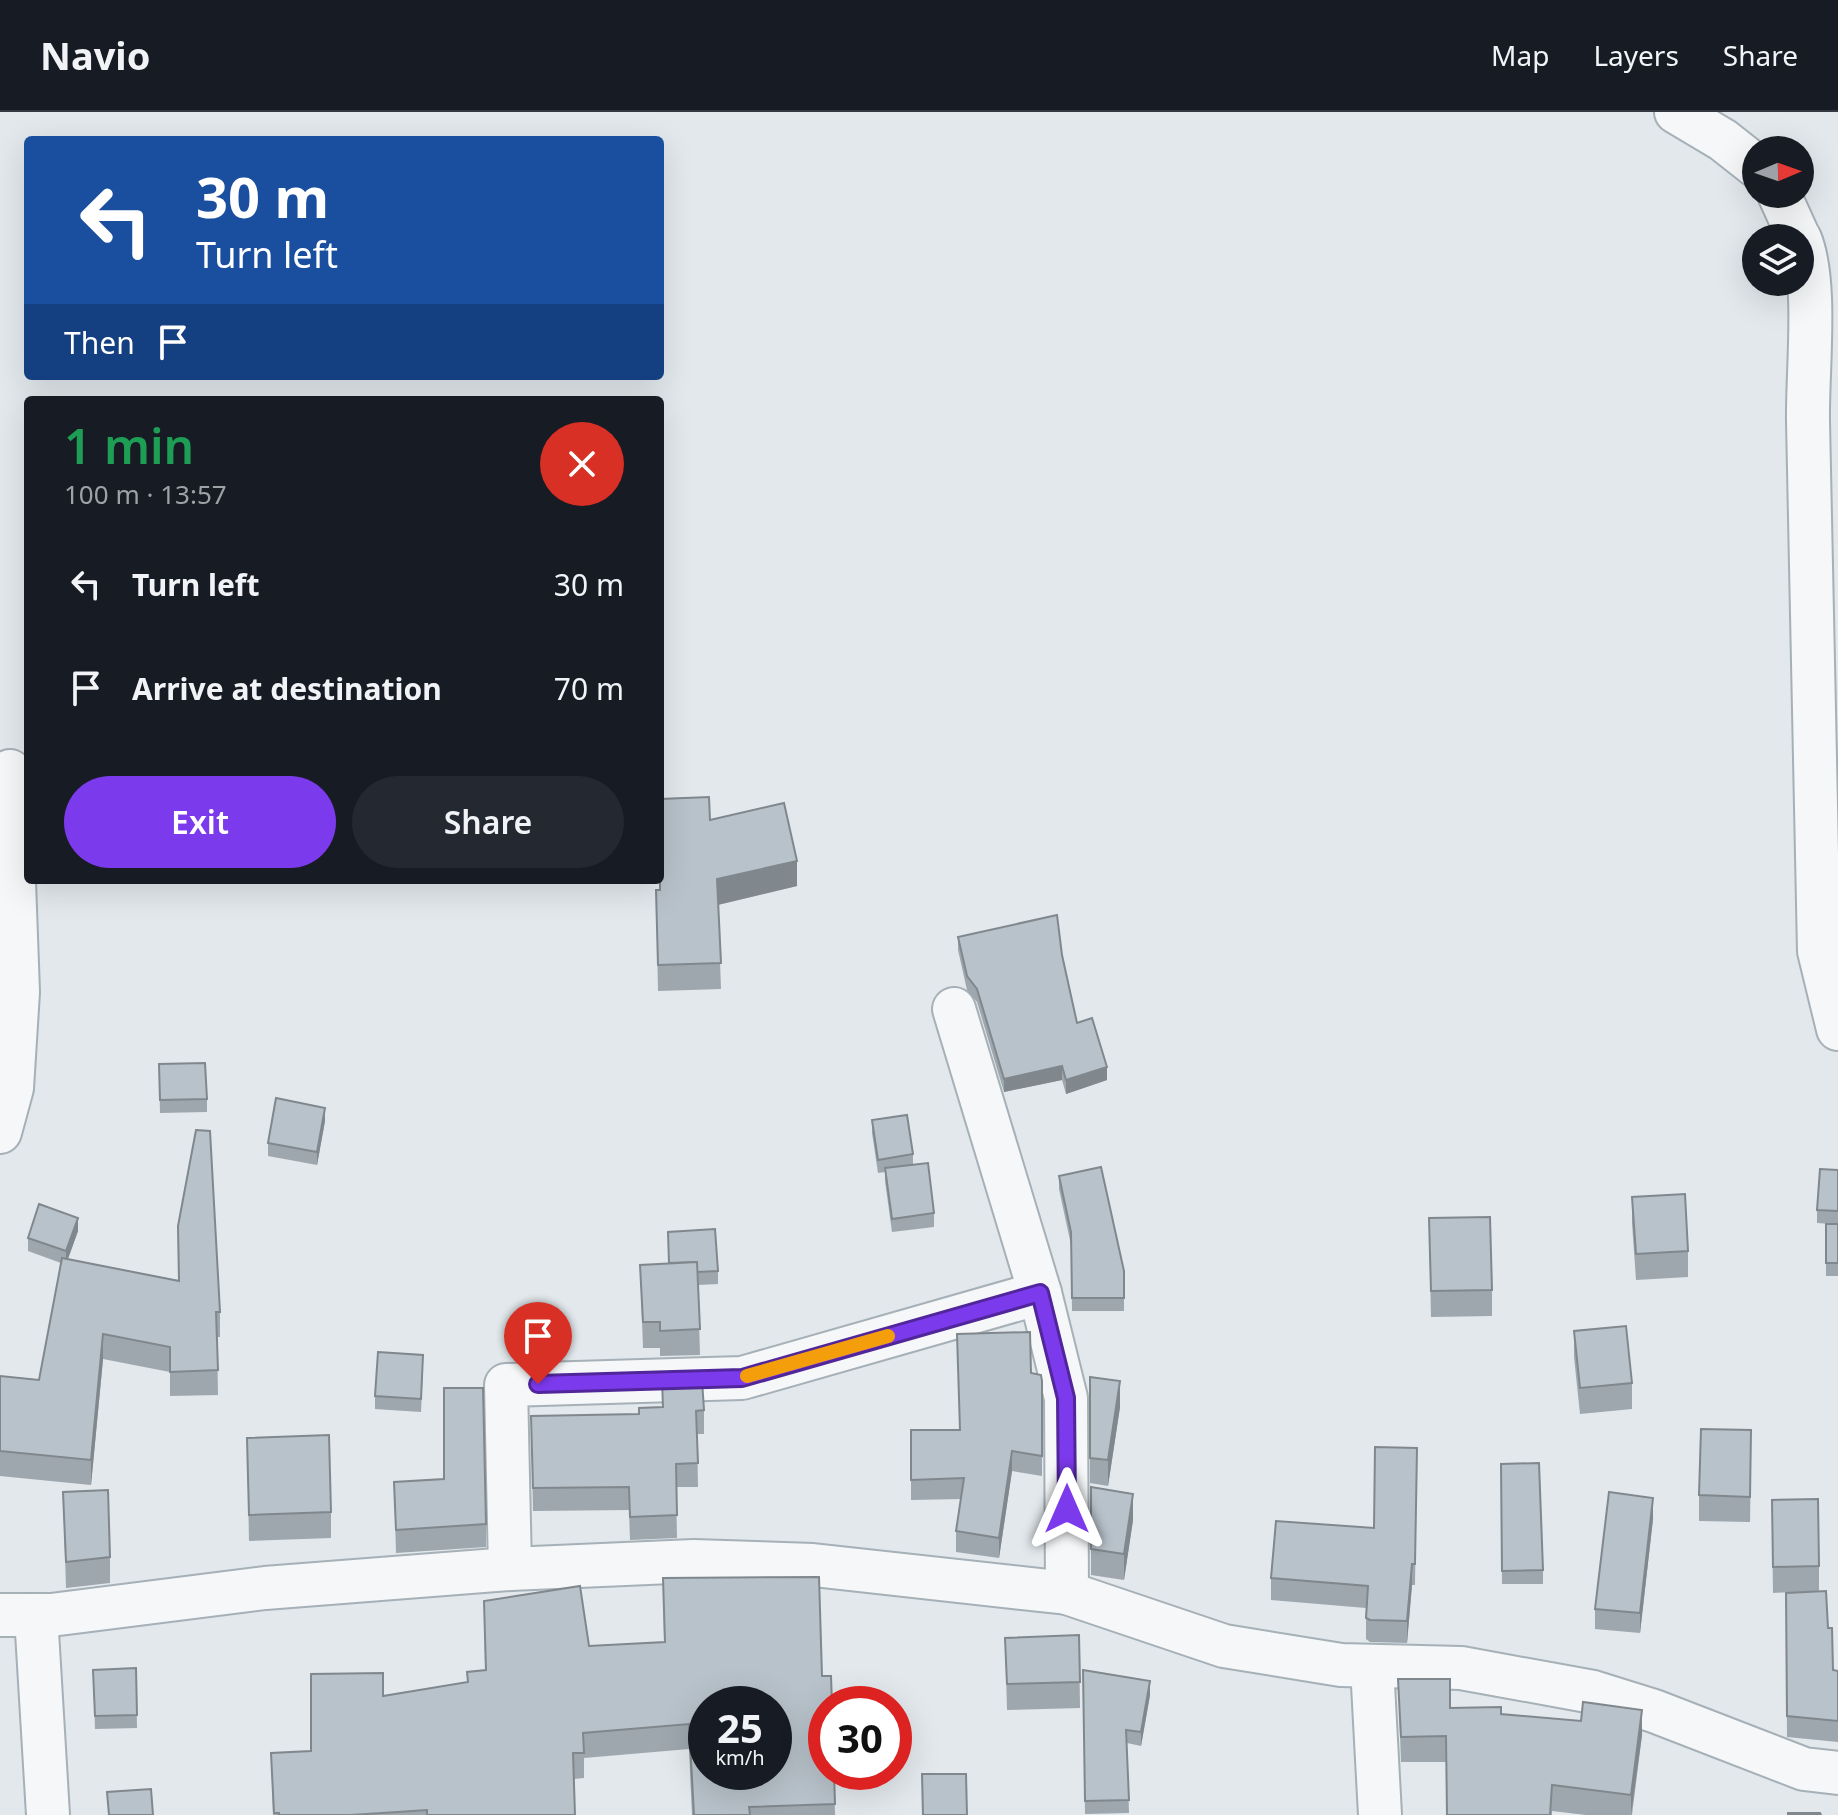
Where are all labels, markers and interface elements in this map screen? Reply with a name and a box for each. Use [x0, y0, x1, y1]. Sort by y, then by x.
text: Navio [40, 29, 150, 81]
text: Map [1491, 36, 1549, 74]
text: Layers [1593, 36, 1679, 74]
text: Share [1723, 36, 1798, 74]
north arrow [1742, 136, 1814, 208]
map controls [1742, 136, 1814, 296]
text: 30 m [196, 158, 329, 234]
icon: left [64, 168, 168, 272]
button: layers [1742, 224, 1814, 296]
text: Turn left [196, 230, 338, 279]
icon: arrive [151, 320, 195, 364]
text: Then [64, 322, 135, 363]
text: 1 min [64, 413, 194, 478]
button: close [540, 422, 624, 506]
text: 100 m · 13:57 [64, 476, 227, 512]
icon: left [64, 562, 108, 606]
text: Turn left [132, 564, 260, 605]
text: 30 m [554, 564, 624, 605]
icon: arrive [64, 666, 108, 710]
text: Arrive at destination [132, 668, 442, 709]
text: 70 m [554, 668, 624, 709]
button: Exit [64, 776, 336, 868]
button: Share [352, 776, 624, 868]
pin [504, 1302, 572, 1384]
icon: arrive [516, 1314, 560, 1358]
position arrow [1025, 1467, 1109, 1551]
speed limit sign: 30 [808, 1686, 912, 1790]
text: 25 [717, 1700, 763, 1755]
text: km/h [715, 1744, 765, 1771]

